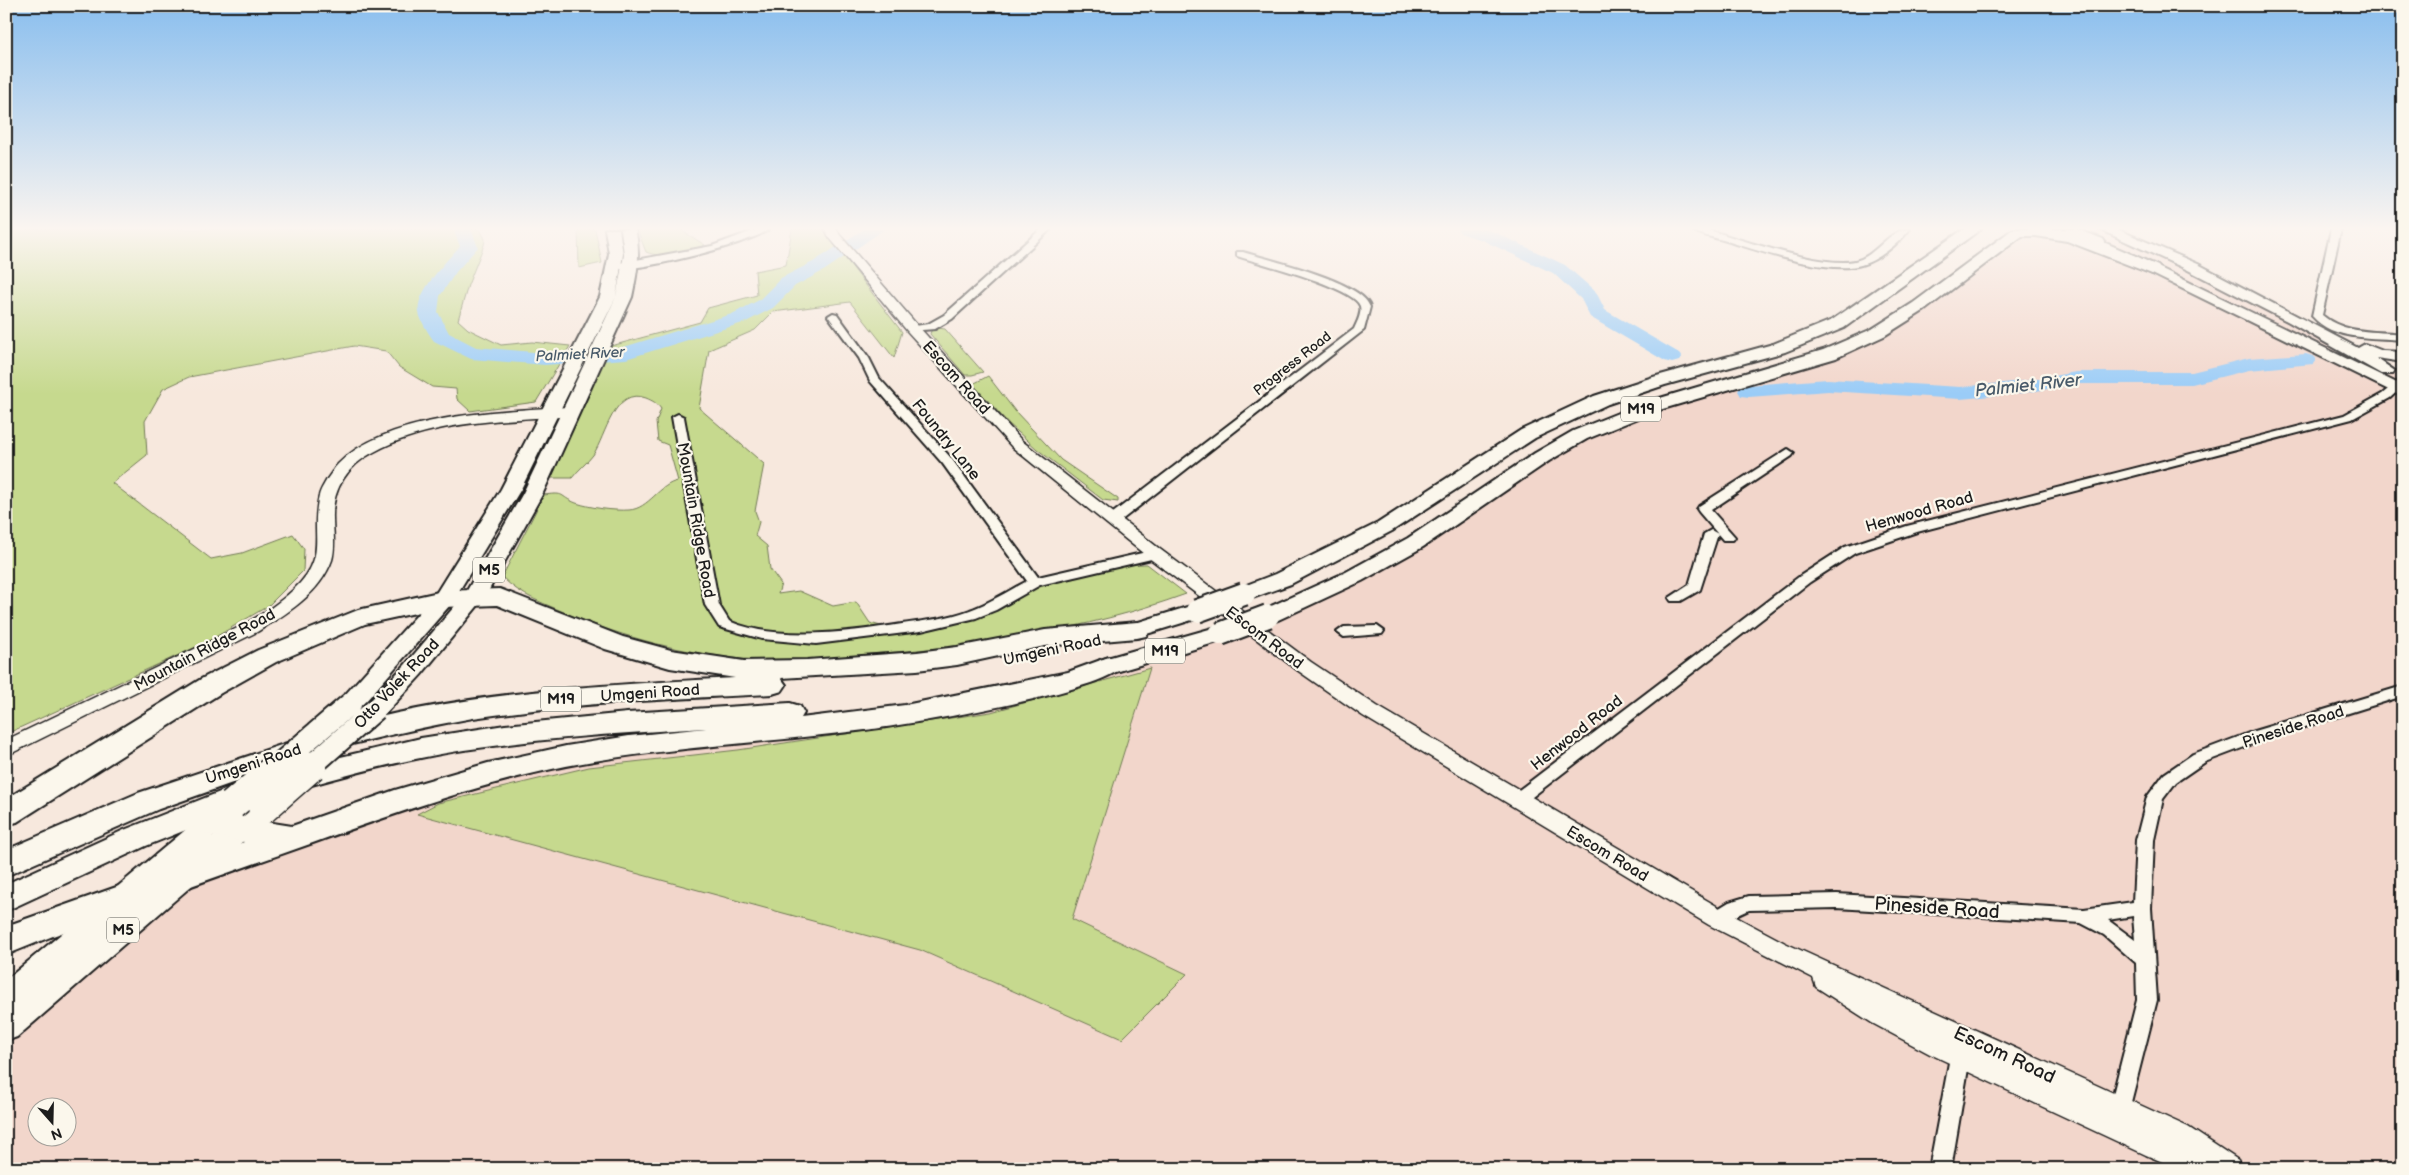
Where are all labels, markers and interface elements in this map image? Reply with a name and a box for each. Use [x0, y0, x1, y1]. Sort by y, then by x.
street label: Progress Road [1250, 328, 1335, 399]
street label: Escom Road [918, 337, 994, 419]
water label: Palmiet River [535, 343, 627, 366]
water label: Palmiet River [1974, 369, 2084, 402]
street label: Foundry Lane [907, 396, 985, 485]
road number: M19 [1621, 396, 1661, 422]
street label: Mountain Ridge Road [673, 441, 719, 599]
street label: Henwood Road [1863, 488, 1975, 537]
road number: M5 [473, 558, 505, 582]
street label: Escom Road [1222, 603, 1307, 674]
street label: Mountain Ridge Road [131, 605, 279, 696]
street label: Umgeni Road [1002, 631, 1103, 670]
street label: Otto Volek Road [351, 635, 444, 733]
road number: M19 [1145, 638, 1185, 664]
street label: Umgeni Road [600, 681, 700, 706]
road number: M19 [541, 686, 581, 712]
street label: Henwood Road [1527, 692, 1627, 775]
street label: Pineside Road [2240, 702, 2347, 753]
street label: Umgeni Road [203, 740, 304, 789]
street label: Escom Road [1563, 822, 1652, 886]
street label: Pineside Road [1874, 893, 2000, 924]
road number: M5 [107, 918, 139, 942]
street label: Escom Road [1950, 1022, 2059, 1089]
north arrow [28, 1098, 78, 1148]
text: N [48, 1124, 64, 1144]

